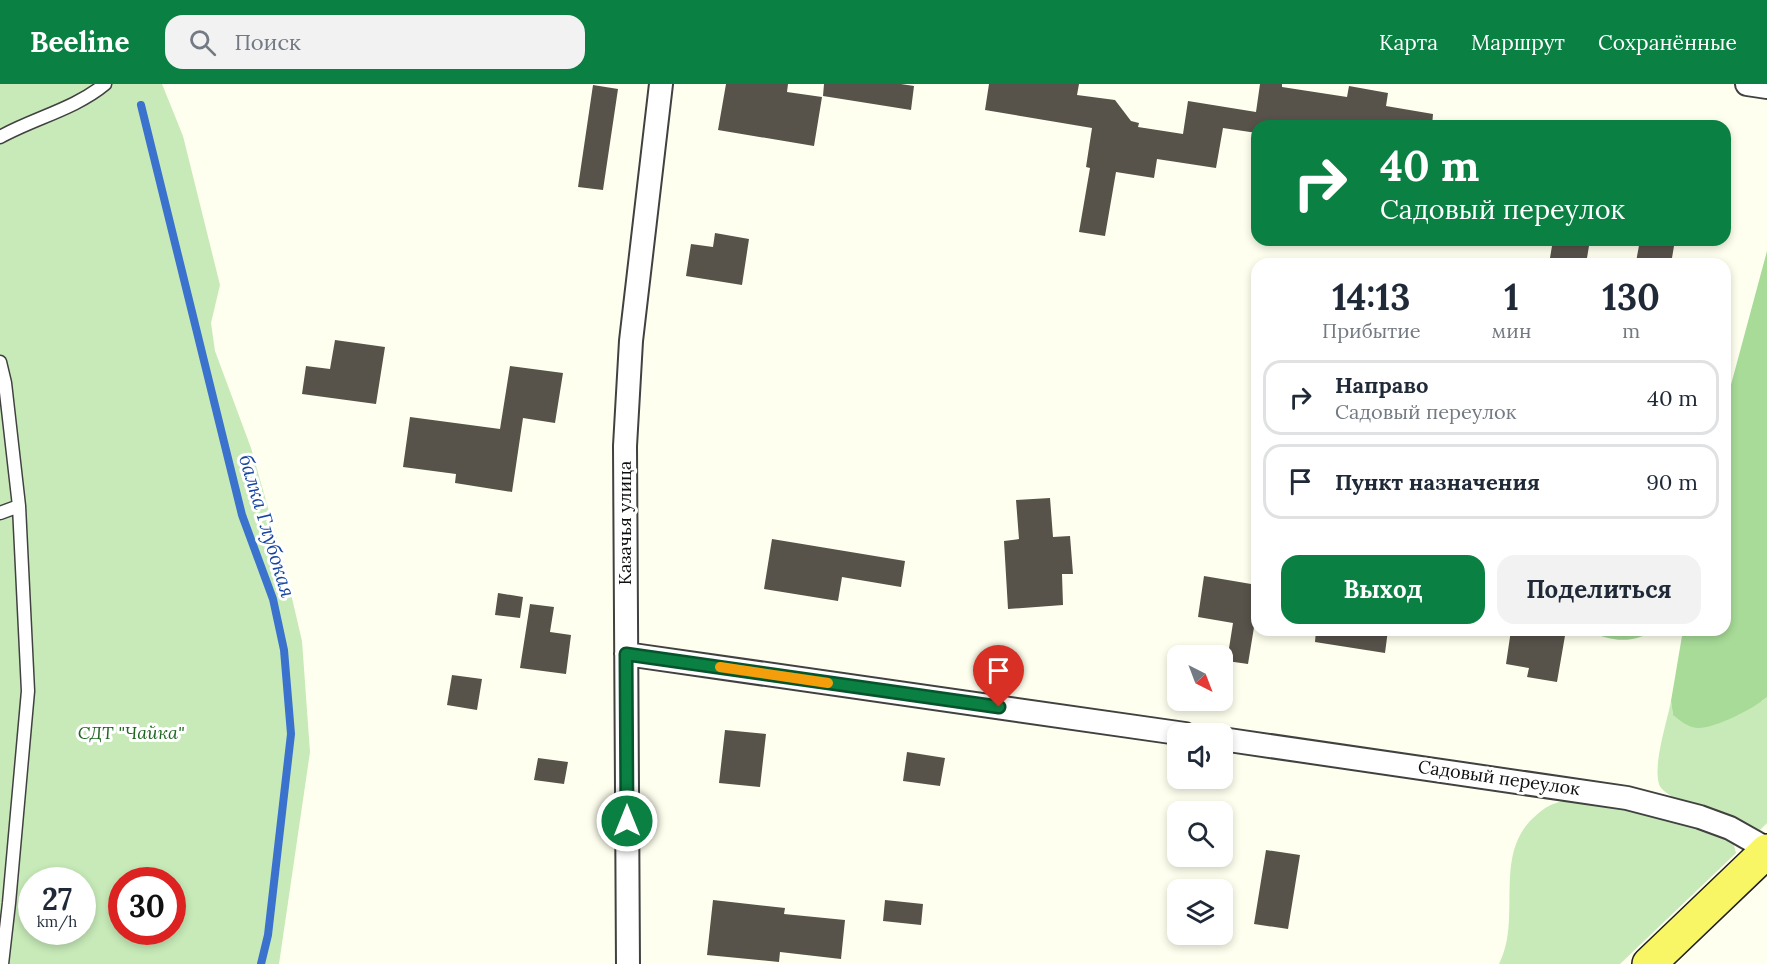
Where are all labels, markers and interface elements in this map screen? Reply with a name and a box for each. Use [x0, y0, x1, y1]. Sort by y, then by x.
search box [165, 15, 585, 69]
text: Beeline [30, 24, 129, 60]
icon: search [186, 26, 219, 59]
text: Поиск [234, 28, 301, 56]
text: Карта [1379, 29, 1438, 56]
text: Маршрут [1471, 29, 1565, 56]
text: Сохранённые [1598, 29, 1737, 56]
text: 40 m [1380, 139, 1479, 193]
icon: right [1281, 144, 1359, 222]
text: Садовый переулок [1380, 192, 1625, 226]
text: 14:13 [1332, 274, 1410, 320]
text: 1 [1504, 274, 1519, 320]
text: 130 [1602, 274, 1660, 320]
text: Прибытие [1322, 318, 1421, 343]
text: мин [1492, 318, 1531, 343]
text: m [1622, 318, 1640, 343]
text: Направо [1335, 371, 1429, 399]
icon: right [1284, 381, 1317, 414]
text: 40 m [1647, 384, 1698, 412]
text: Садовый переулок [1335, 399, 1517, 424]
water label: балка Глубокая [234, 451, 301, 600]
street label: Казачья улица [613, 461, 636, 585]
icon: arrive [1284, 465, 1317, 498]
text: Пункт назначения [1335, 468, 1540, 496]
text: 90 m [1646, 468, 1698, 496]
button: Выход [1281, 555, 1485, 624]
button: Поделиться [1497, 555, 1701, 624]
pin [973, 645, 1024, 707]
north arrow [1167, 645, 1233, 711]
map controls [1167, 645, 1233, 945]
icon: arrive [982, 654, 1015, 687]
park label: СДТ "Чайка" [78, 721, 184, 744]
button: sound [1167, 723, 1233, 789]
street label: Садовый переулок [1417, 755, 1582, 800]
position arrow [595, 789, 659, 853]
button: search [1167, 801, 1233, 867]
speed limit sign: 30 [108, 867, 186, 945]
button: layers [1167, 879, 1233, 945]
text: 27 [42, 880, 72, 918]
text: km/h [37, 912, 77, 931]

